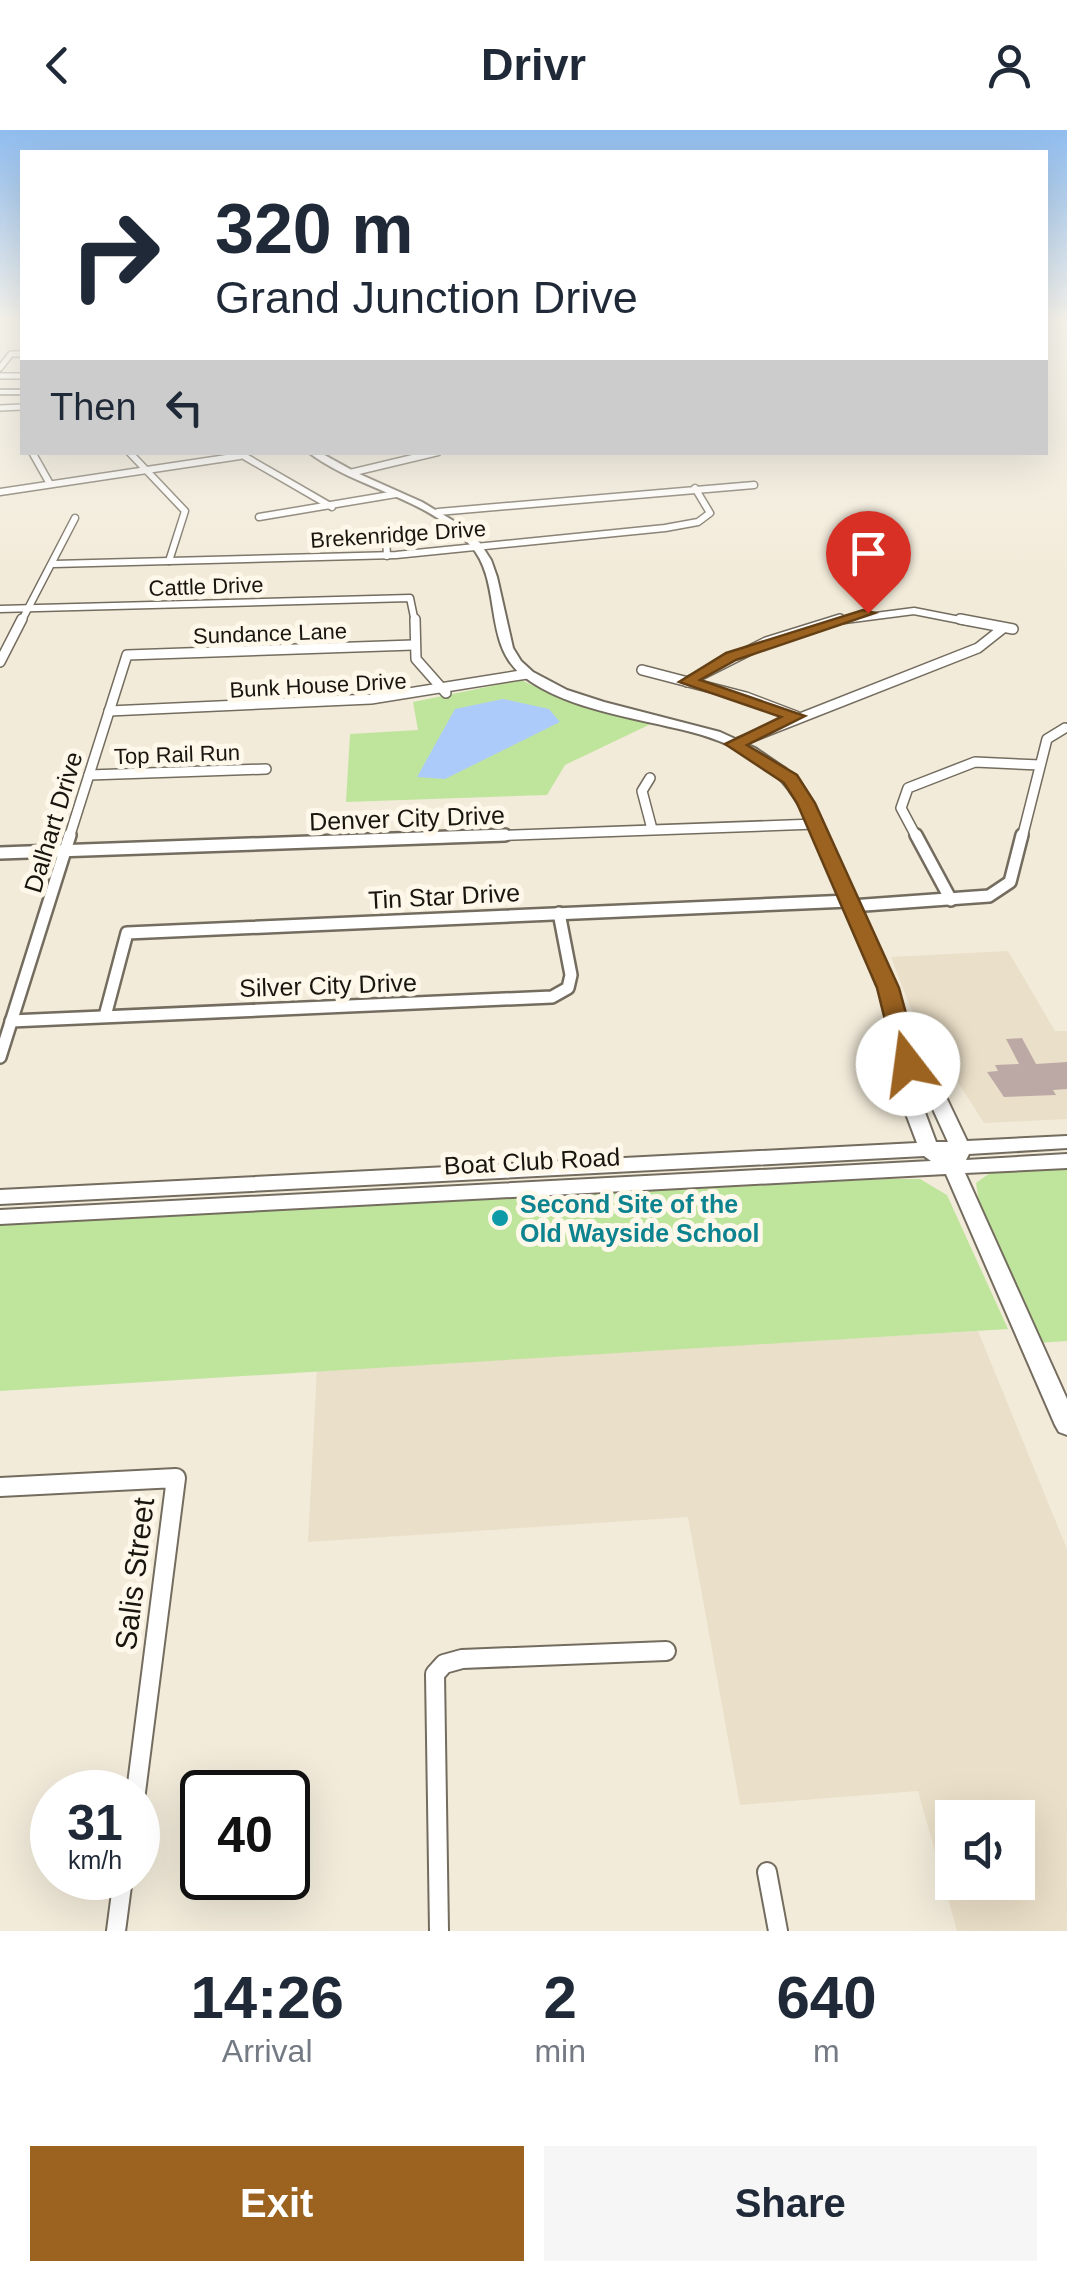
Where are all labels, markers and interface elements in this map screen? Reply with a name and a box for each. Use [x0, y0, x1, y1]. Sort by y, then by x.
icon: back [30, 38, 85, 93]
icon: person [982, 38, 1037, 93]
text: Drivr [481, 39, 586, 90]
icon: right [50, 190, 180, 320]
text: 320 m [215, 190, 413, 268]
text: Grand Junction Drive [215, 272, 638, 323]
icon: left [157, 380, 212, 435]
text: Then [50, 386, 137, 428]
pin [826, 511, 911, 614]
street label: Brekenridge Drive [309, 516, 487, 553]
icon: arrive [841, 526, 896, 581]
street label: Cattle Drive [148, 572, 264, 601]
street label: Sundance Lane [193, 618, 347, 649]
street label: Bunk House Drive [229, 668, 407, 703]
street label: Top Rail Run [114, 740, 240, 769]
street label: Dalhart Drive [18, 748, 88, 896]
street label: Denver City Drive [309, 801, 505, 835]
street label: Tin Star Drive [367, 878, 521, 914]
street label: Silver City Drive [239, 968, 417, 1002]
position arrow [856, 1012, 960, 1116]
street label: Boat Club Road [443, 1142, 621, 1180]
place label: Second Site of the Old Wayside School [520, 1190, 759, 1247]
marker: Second Site of the Old Wayside School [489, 1207, 511, 1229]
street label: Salis Street [109, 1495, 160, 1652]
speed limit sign: 40 [180, 1770, 310, 1900]
text: 31 [67, 1795, 123, 1851]
map controls [935, 1800, 1035, 1900]
button: sound [935, 1800, 1035, 1900]
text: km/h [68, 1846, 122, 1874]
text: 14:26 [190, 1964, 344, 2031]
text: 2 [543, 1964, 577, 2031]
text: 640 [776, 1964, 877, 2031]
text: Arrival [222, 2033, 313, 2069]
text: min [534, 2033, 586, 2069]
text: m [813, 2033, 840, 2069]
button: Exit [30, 2146, 524, 2261]
button: Share [544, 2146, 1037, 2261]

